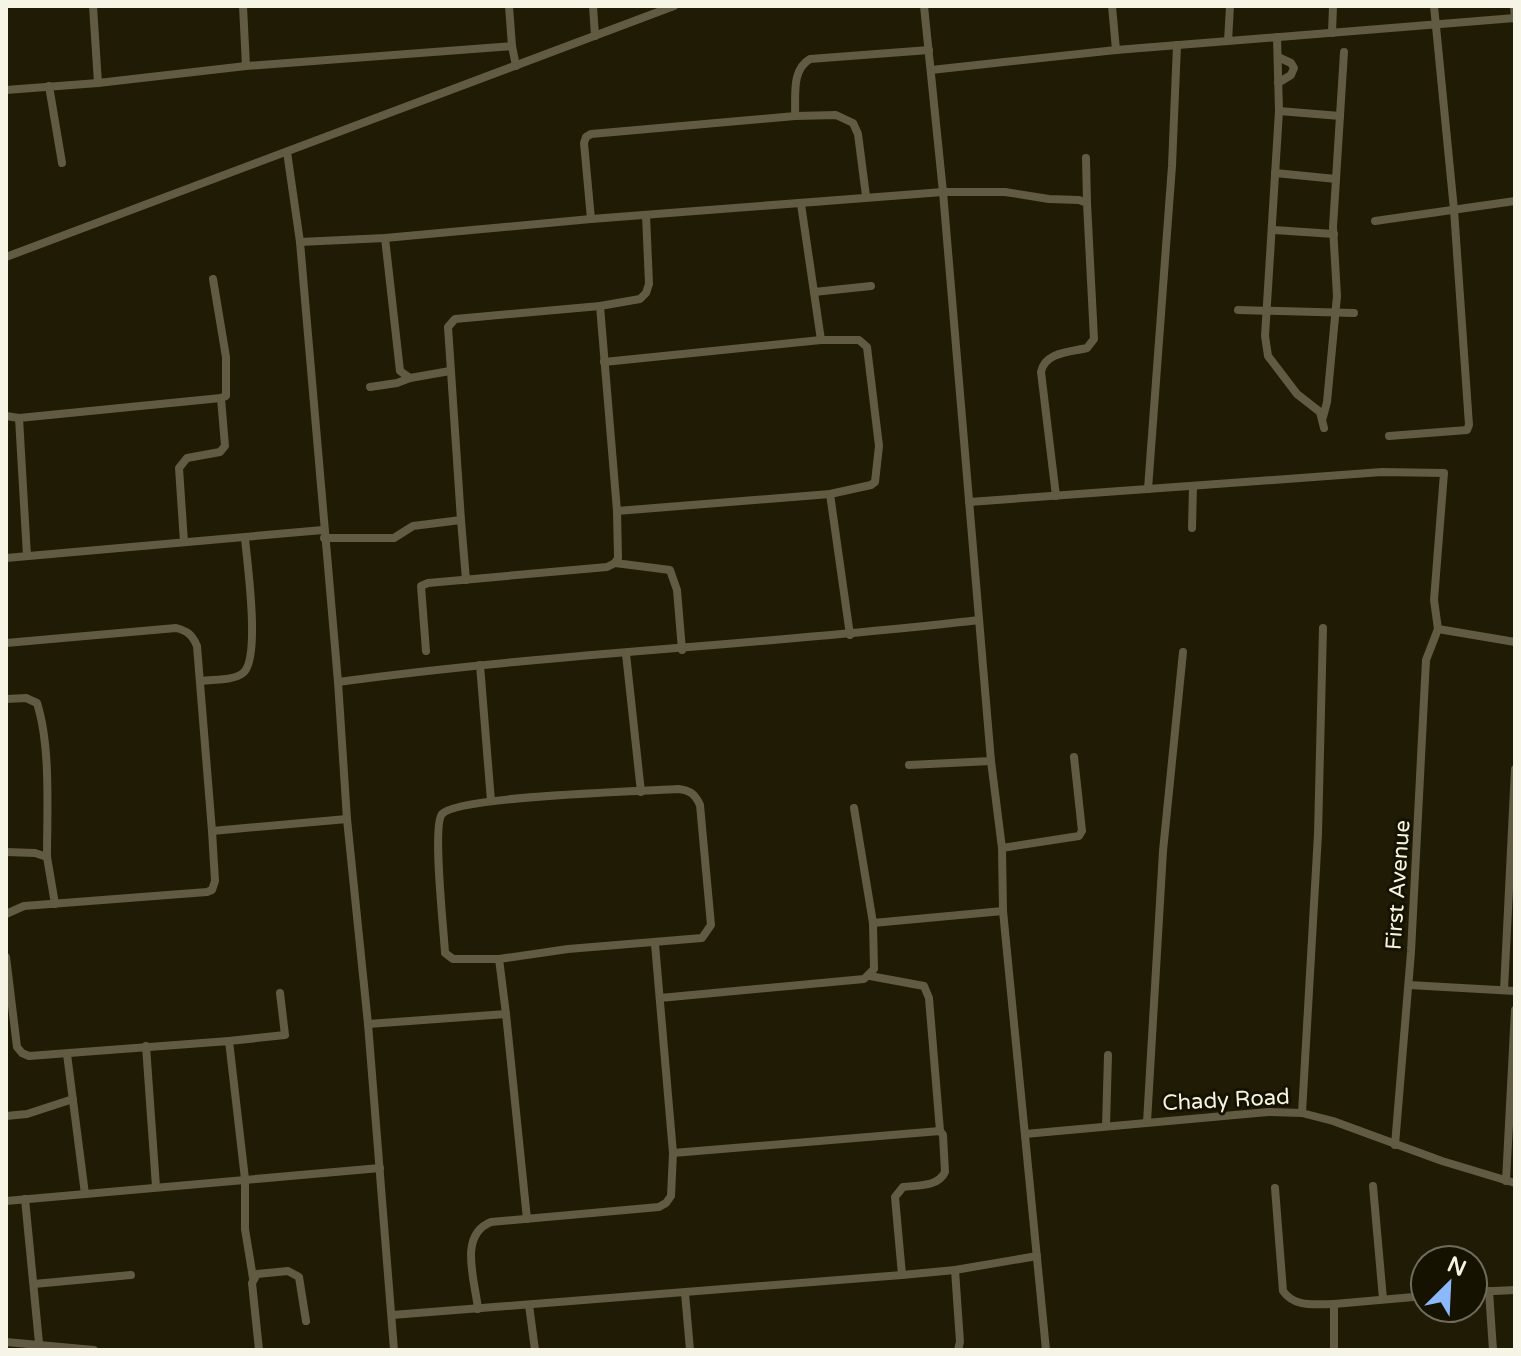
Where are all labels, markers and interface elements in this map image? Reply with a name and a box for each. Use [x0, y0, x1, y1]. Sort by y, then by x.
street label: First Avenue [1380, 819, 1416, 951]
street label: Chady Road [1162, 1084, 1291, 1116]
north arrow [1409, 1244, 1489, 1324]
text: N [1443, 1251, 1470, 1282]

